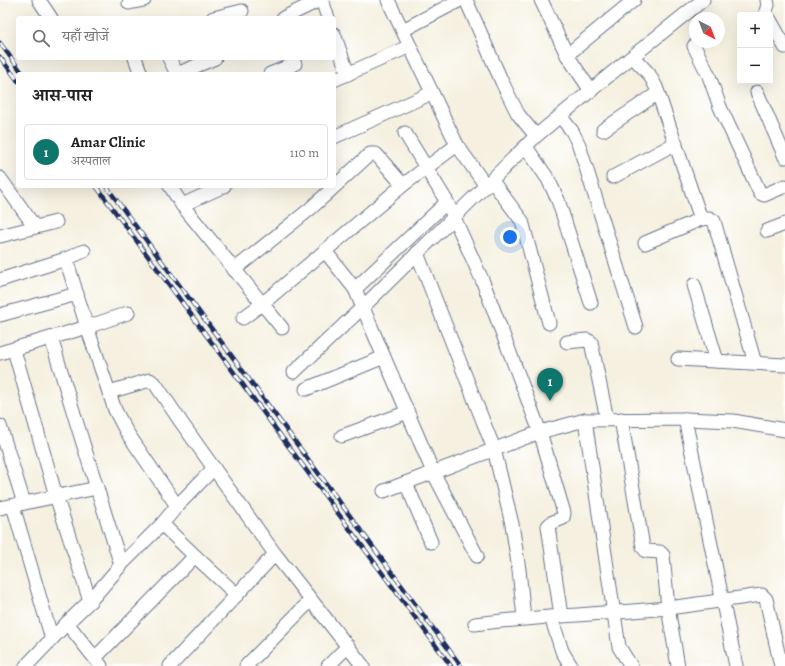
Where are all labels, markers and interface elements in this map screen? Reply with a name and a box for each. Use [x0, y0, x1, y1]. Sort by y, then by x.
north arrow [689, 12, 725, 48]
map controls [737, 12, 773, 84]
button: + [737, 12, 773, 48]
search box [16, 16, 336, 60]
text: यहाँ खोजें [62, 26, 109, 46]
icon: search [30, 27, 52, 49]
button: − [737, 48, 773, 84]
text: आस-पास [32, 84, 92, 107]
text: Amar Clinic [71, 132, 146, 152]
text: 1 [44, 144, 48, 161]
text: 110 m [290, 144, 319, 161]
text: अस्पताल [71, 152, 111, 169]
your location [500, 227, 520, 247]
pin: 1 [537, 368, 563, 401]

